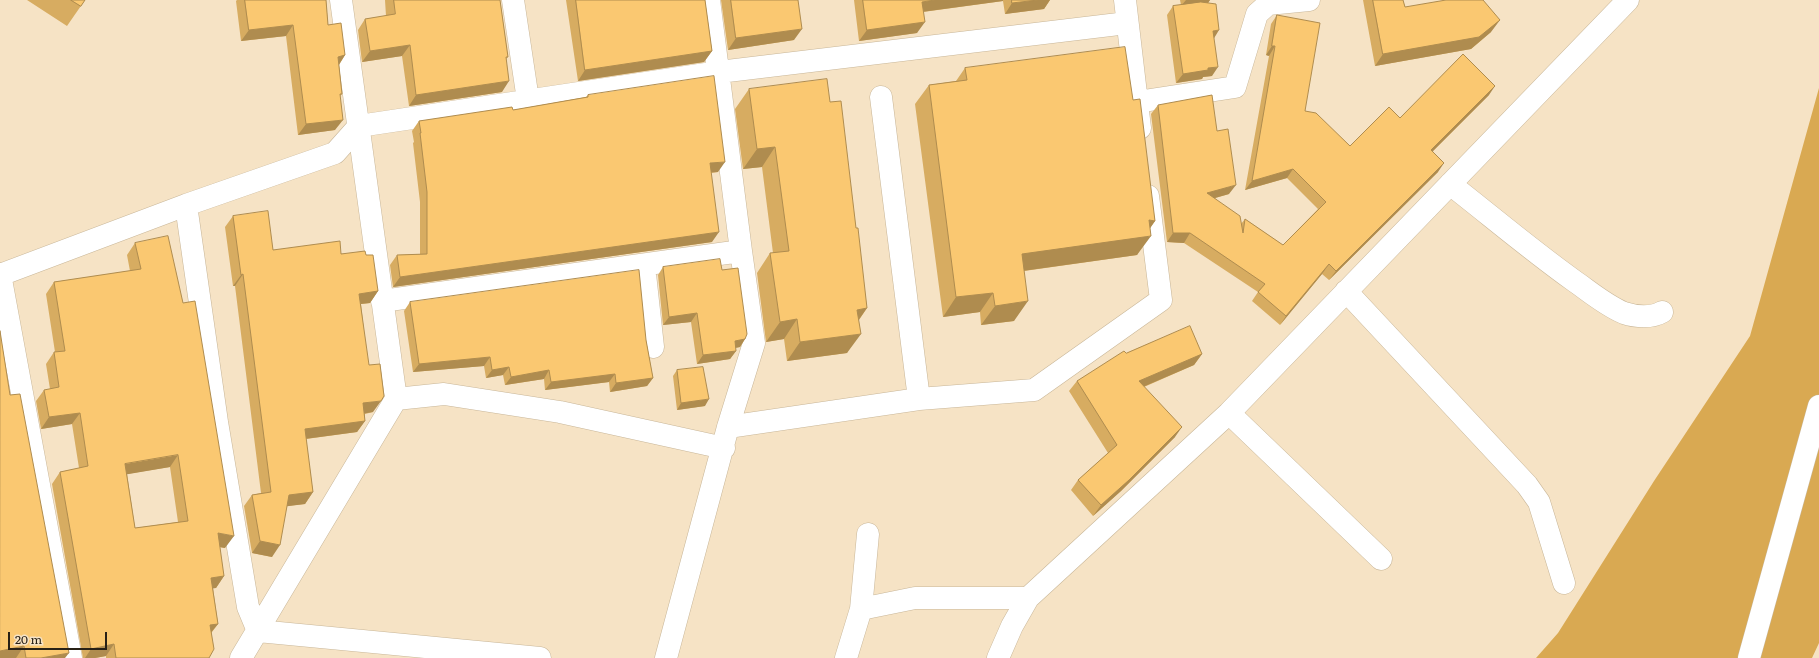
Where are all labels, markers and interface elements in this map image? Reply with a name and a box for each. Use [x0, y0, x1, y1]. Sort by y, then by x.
scale bar [10, 624, 109, 650]
text: 20 m [15, 630, 42, 648]

